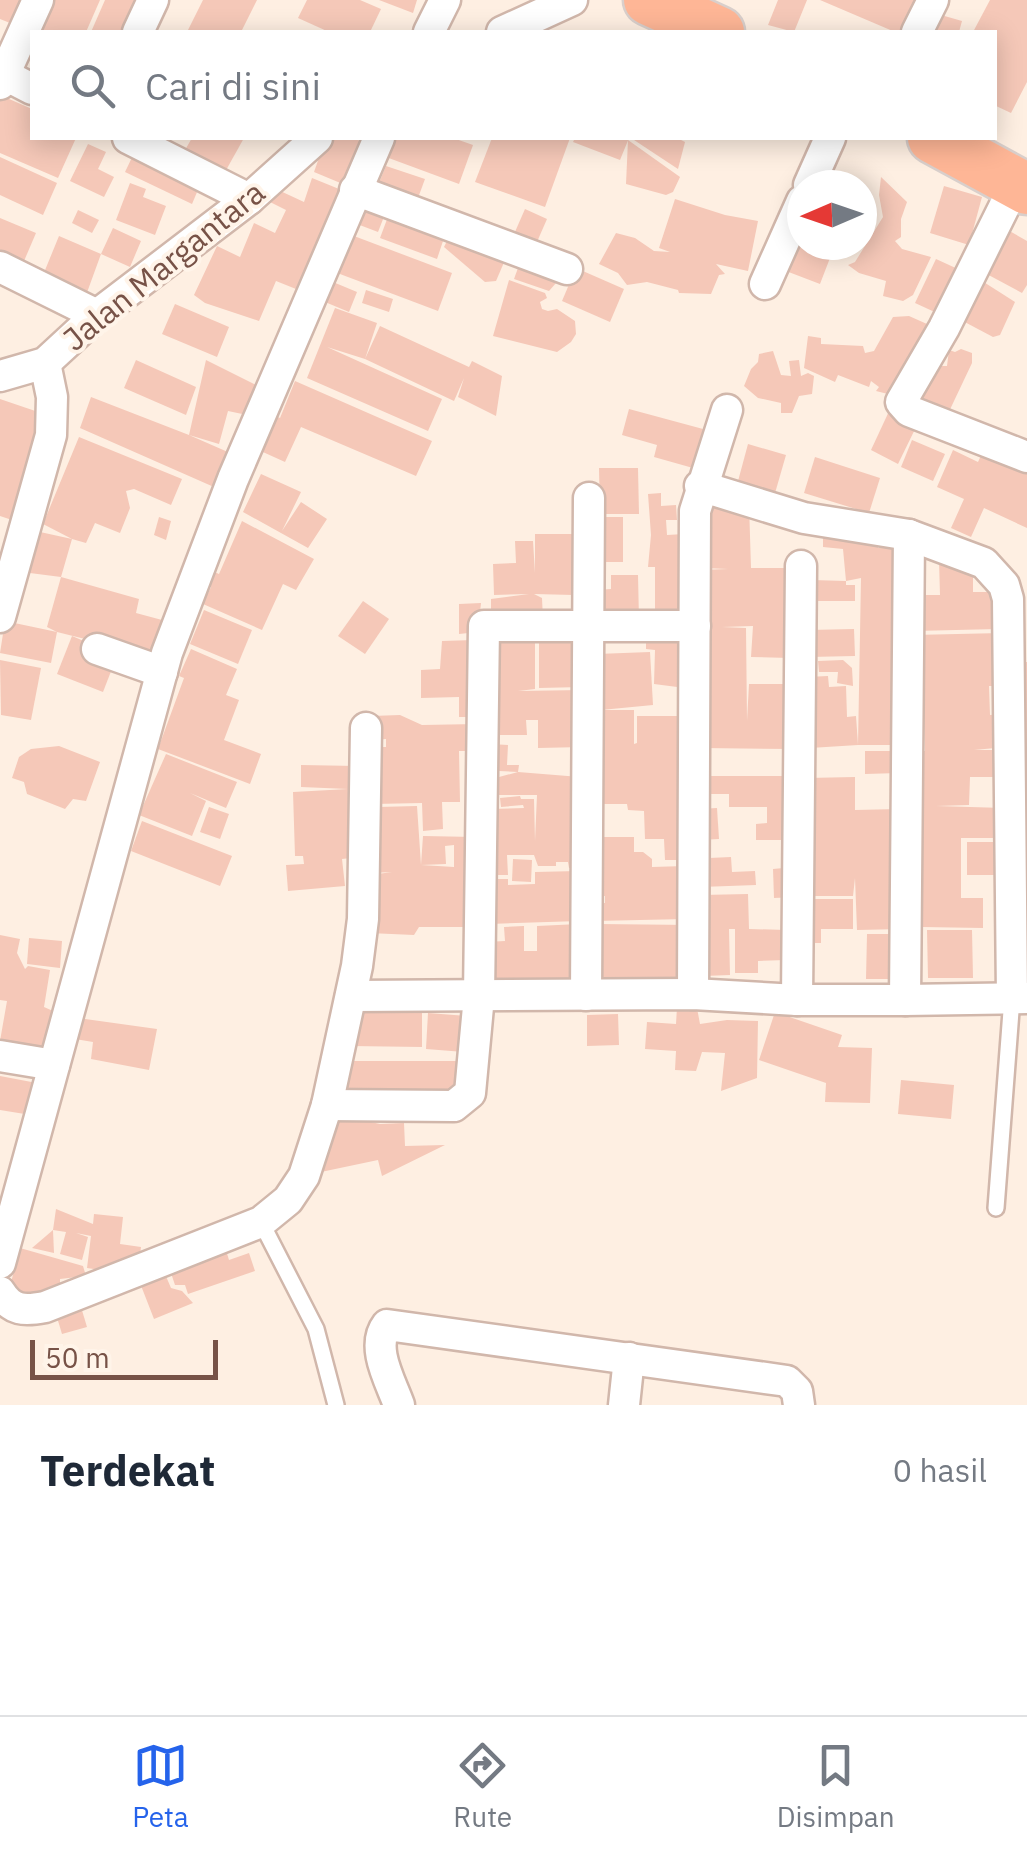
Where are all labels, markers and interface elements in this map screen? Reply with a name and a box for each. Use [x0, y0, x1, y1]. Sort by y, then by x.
search box [30, 30, 997, 140]
icon: search [65, 58, 120, 113]
text: Cari di sini [145, 61, 321, 110]
north arrow [787, 170, 877, 260]
street label: Jalan Margantara [54, 171, 273, 360]
scale bar [30, 1335, 218, 1380]
text: 50 m [45, 1339, 110, 1376]
text: Terdekat [40, 1443, 215, 1498]
text: 0 hasil [893, 1449, 987, 1491]
tab: Peta [132, 1738, 189, 1835]
tab: Rute [453, 1738, 512, 1835]
tab: Disimpan [777, 1738, 895, 1835]

